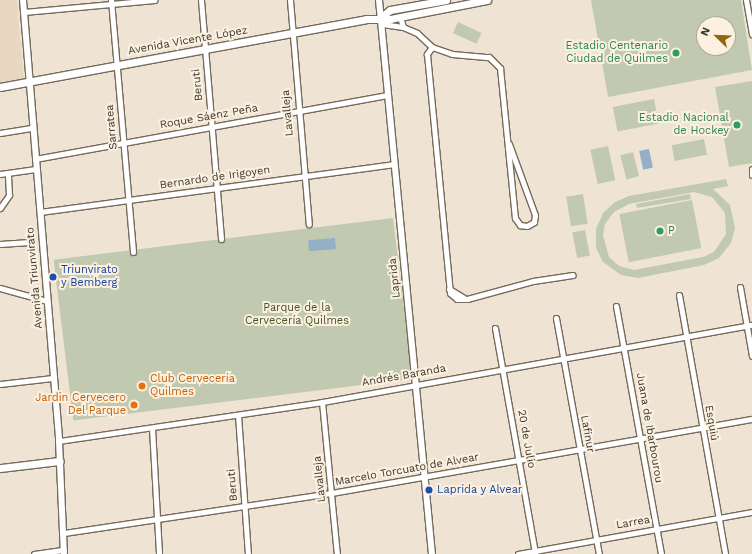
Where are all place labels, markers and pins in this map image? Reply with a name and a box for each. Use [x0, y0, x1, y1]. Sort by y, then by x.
place label: Estadio Centenario Ciudad de Quilmes [566, 40, 668, 66]
marker: Estadio Centenario Ciudad de Quilmes [671, 48, 681, 58]
place label: Estadio Nacional de Hockey [639, 112, 729, 138]
marker: Estadio Nacional de Hockey [732, 120, 742, 130]
place label: P [668, 224, 675, 238]
marker: P [655, 226, 665, 236]
place label: Triunvirato y Bemberg [61, 264, 118, 290]
marker: Triunvirato y Bemberg [48, 272, 58, 282]
place label: Club Cervecería Quilmes [150, 373, 235, 399]
marker: Club Cervecería Quilmes [137, 381, 147, 391]
place label: Jardin Cervecero Del Parque [35, 392, 126, 418]
marker: Jardin Cervecero Del Parque [129, 400, 139, 410]
place label: Laprida y Alvear [437, 483, 524, 497]
marker: Laprida y Alvear [424, 485, 434, 495]

